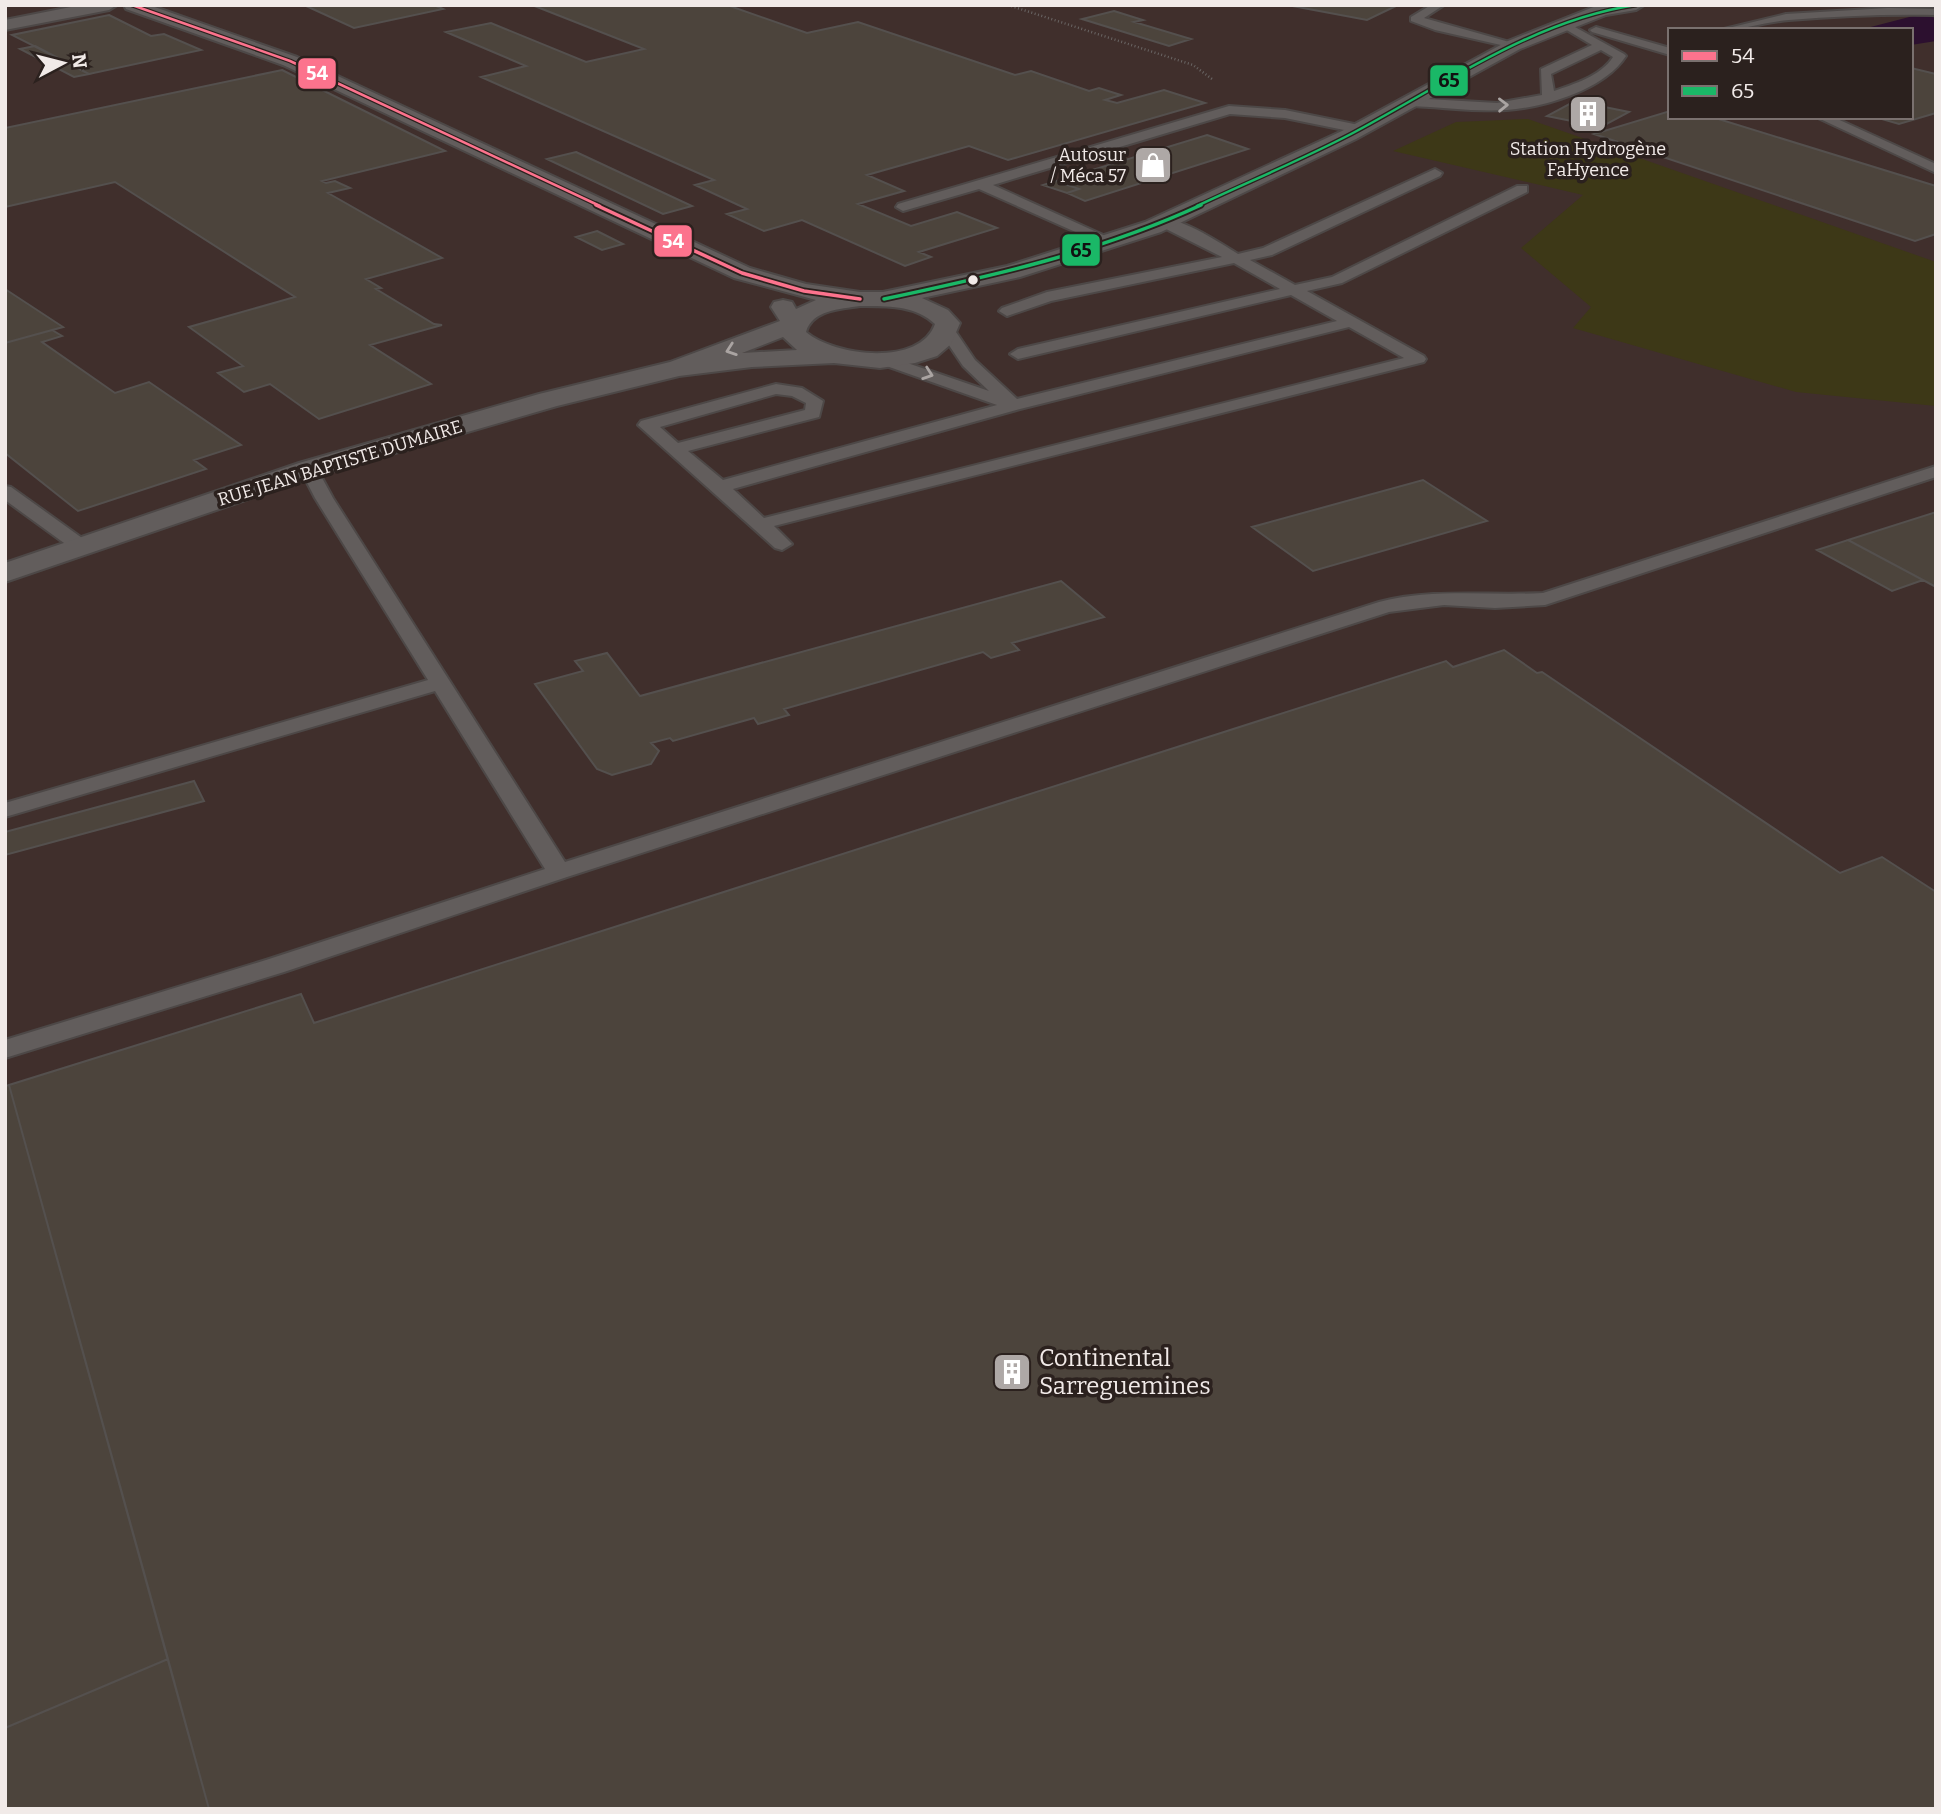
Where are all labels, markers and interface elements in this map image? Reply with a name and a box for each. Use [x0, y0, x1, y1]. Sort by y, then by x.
north arrow [28, 28, 98, 98]
legend [1668, 28, 1913, 119]
text: 54 [1731, 43, 1754, 69]
text: N [67, 52, 92, 70]
line badge: 54 [297, 57, 337, 90]
text: 54 [306, 62, 328, 85]
line badge: 65 [1429, 64, 1469, 97]
text: 65 [1438, 69, 1460, 92]
text: 65 [1731, 78, 1754, 104]
building icon: Station Hydrogène FaHyence [1567, 93, 1609, 135]
one-way arrow [1498, 97, 1508, 113]
place label: Station Hydrogène FaHyence [1510, 138, 1666, 181]
place label: Autosur / Méca 57 [1050, 144, 1126, 187]
shop icon: Autosur / Méca 57 [1132, 144, 1174, 186]
line badge: 54 [653, 224, 693, 258]
text: 54 [662, 230, 684, 253]
line badge: 65 [1061, 233, 1101, 267]
text: 65 [1070, 239, 1092, 262]
unlabelled marker [966, 273, 980, 287]
one-way arrow [725, 342, 737, 356]
one-way arrow [922, 366, 934, 381]
street label: RUE JEAN BAPTISTE DUMAIRE [215, 415, 465, 511]
place label: Continental Sarreguemines [1039, 1344, 1211, 1400]
building icon: Continental Sarreguemines [991, 1351, 1033, 1393]

